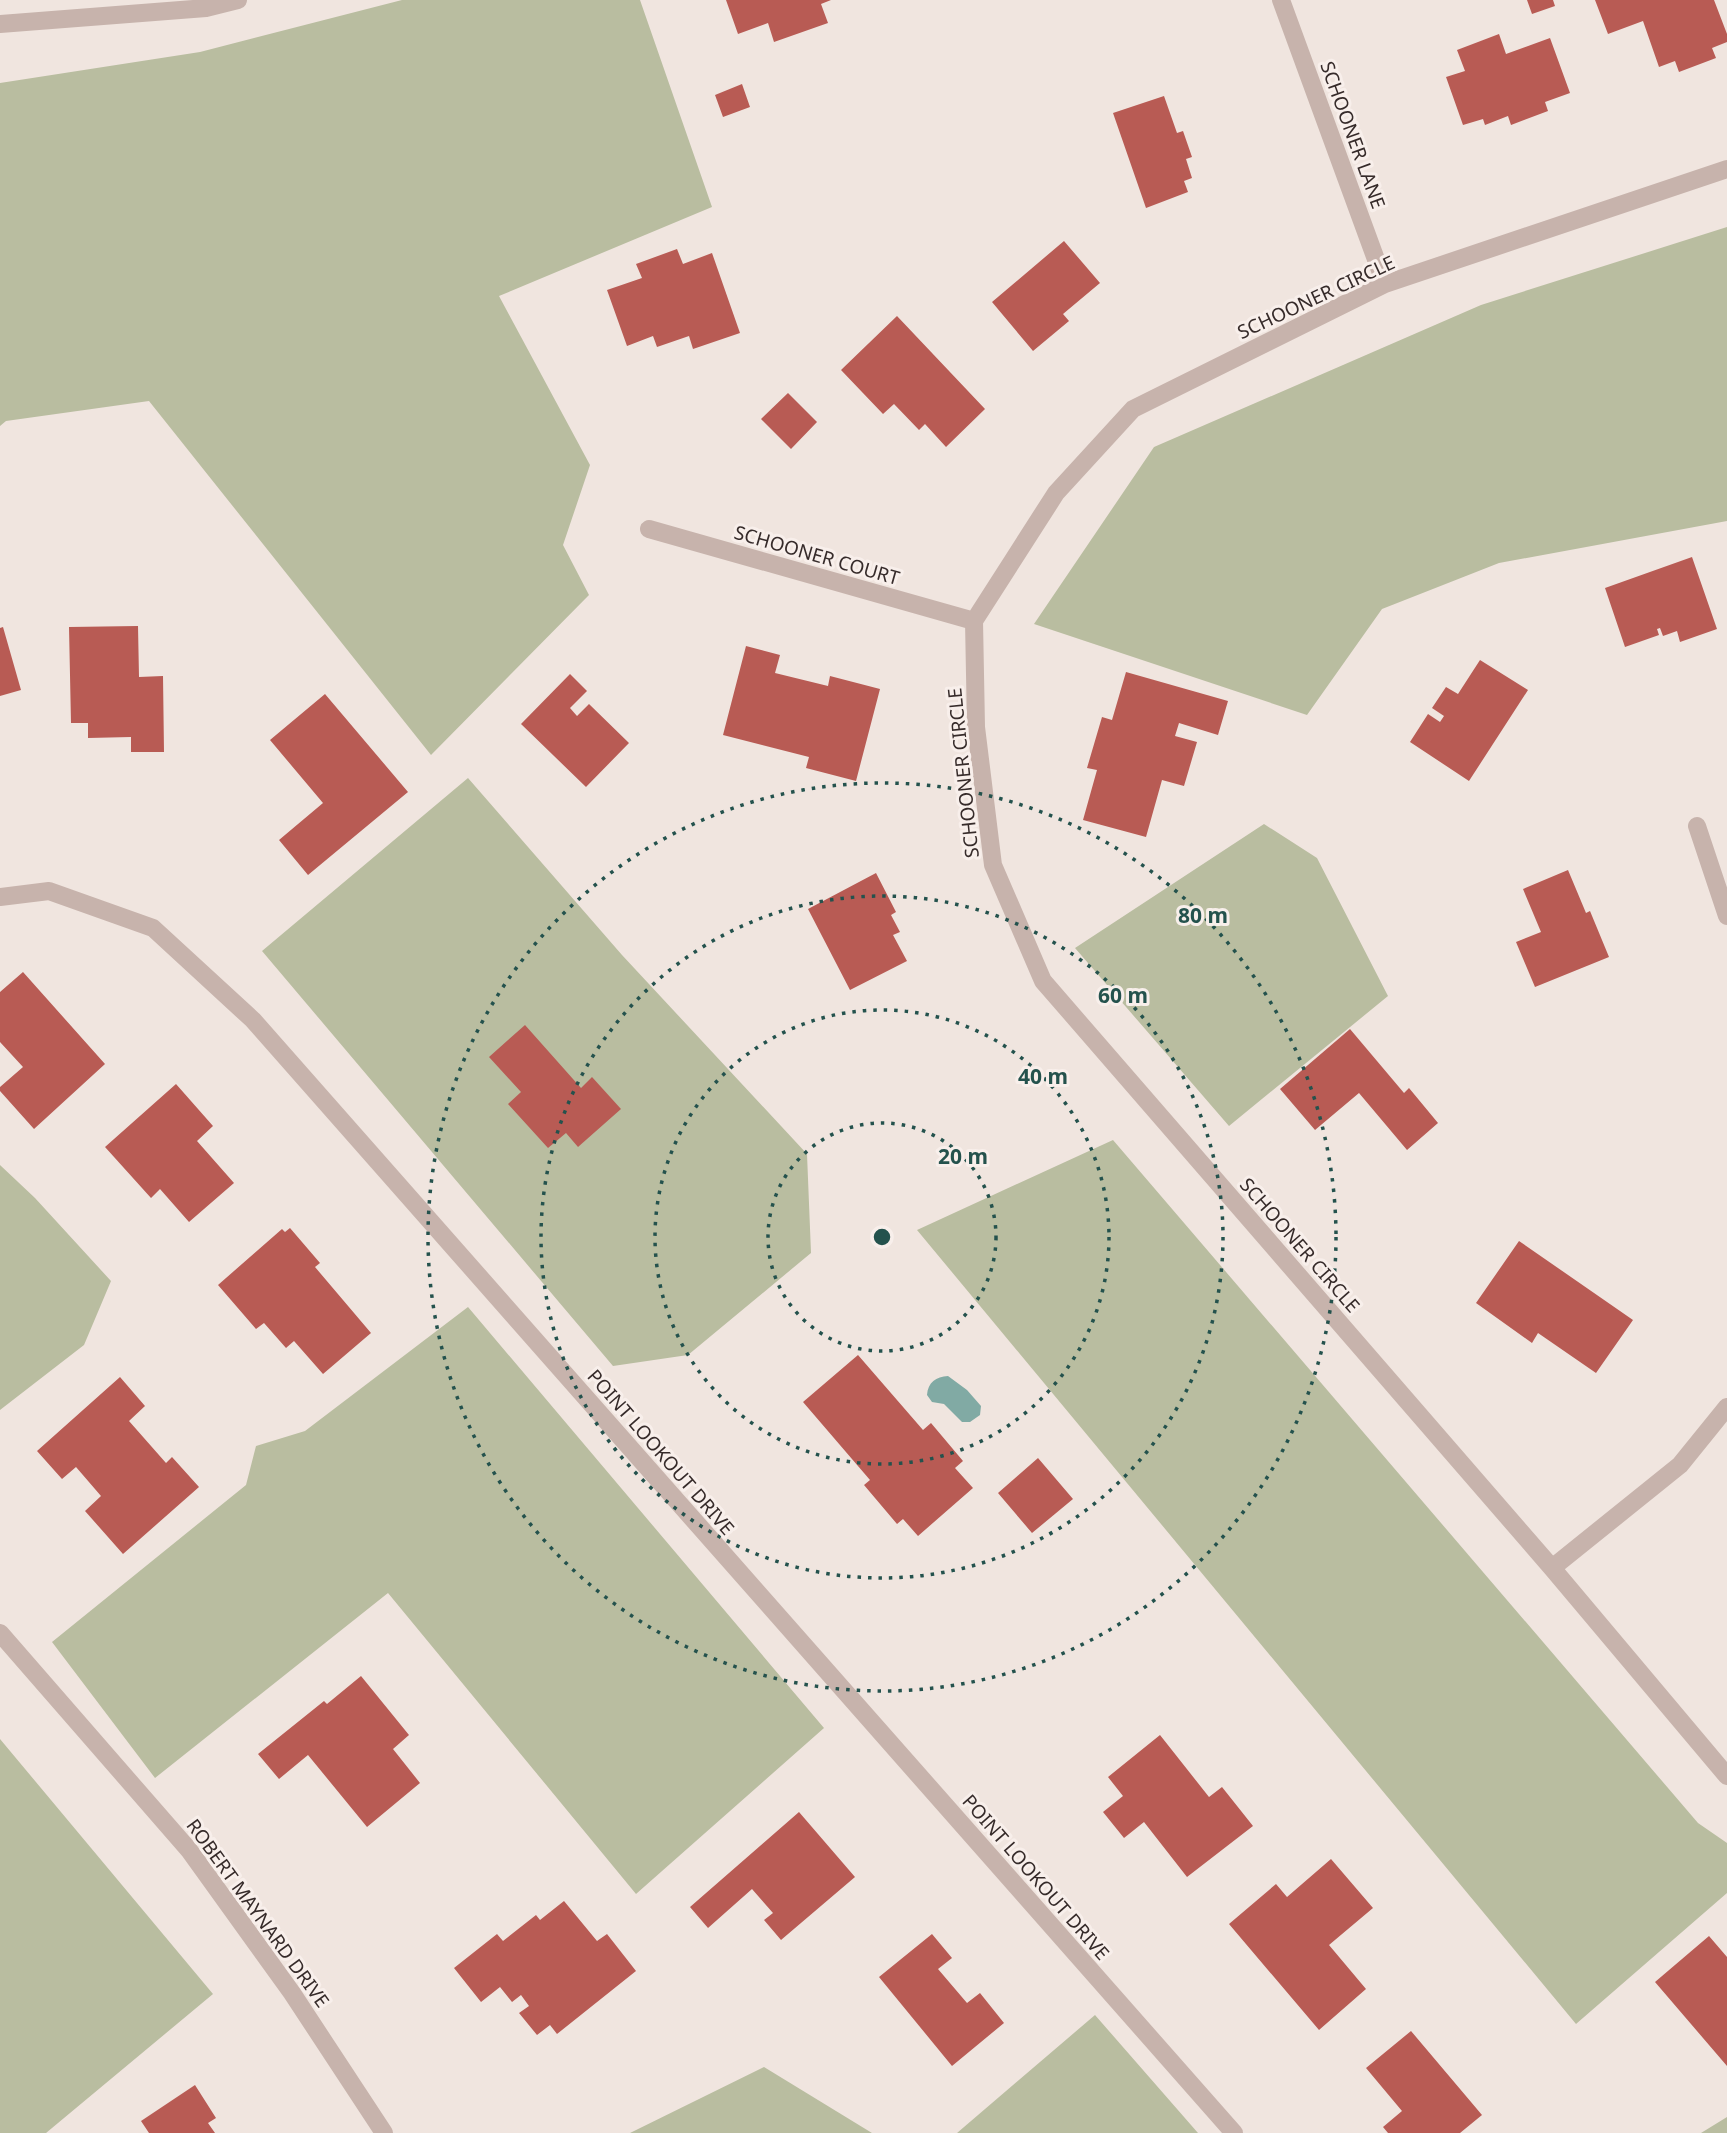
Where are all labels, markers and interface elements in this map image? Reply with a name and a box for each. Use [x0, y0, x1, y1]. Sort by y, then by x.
street label: SCHOONER LANE [1314, 58, 1392, 212]
street label: SCHOONER CIRCLE [1233, 249, 1399, 345]
street label: SCHOONER COURT [731, 519, 903, 591]
street label: SCHOONER CIRCLE [941, 687, 985, 859]
text: 80 m [1178, 901, 1228, 929]
text: 60 m [1098, 981, 1148, 1009]
text: 40 m [1018, 1062, 1068, 1090]
text: 20 m [938, 1142, 988, 1170]
street label: SCHOONER CIRCLE [1234, 1172, 1366, 1318]
centre of rings [870, 1225, 894, 1249]
street label: POINT LOOKOUT DRIVE [582, 1364, 740, 1540]
street label: POINT LOOKOUT DRIVE [957, 1789, 1115, 1965]
street label: ROBERT MAYNARD DRIVE [181, 1813, 335, 2013]

